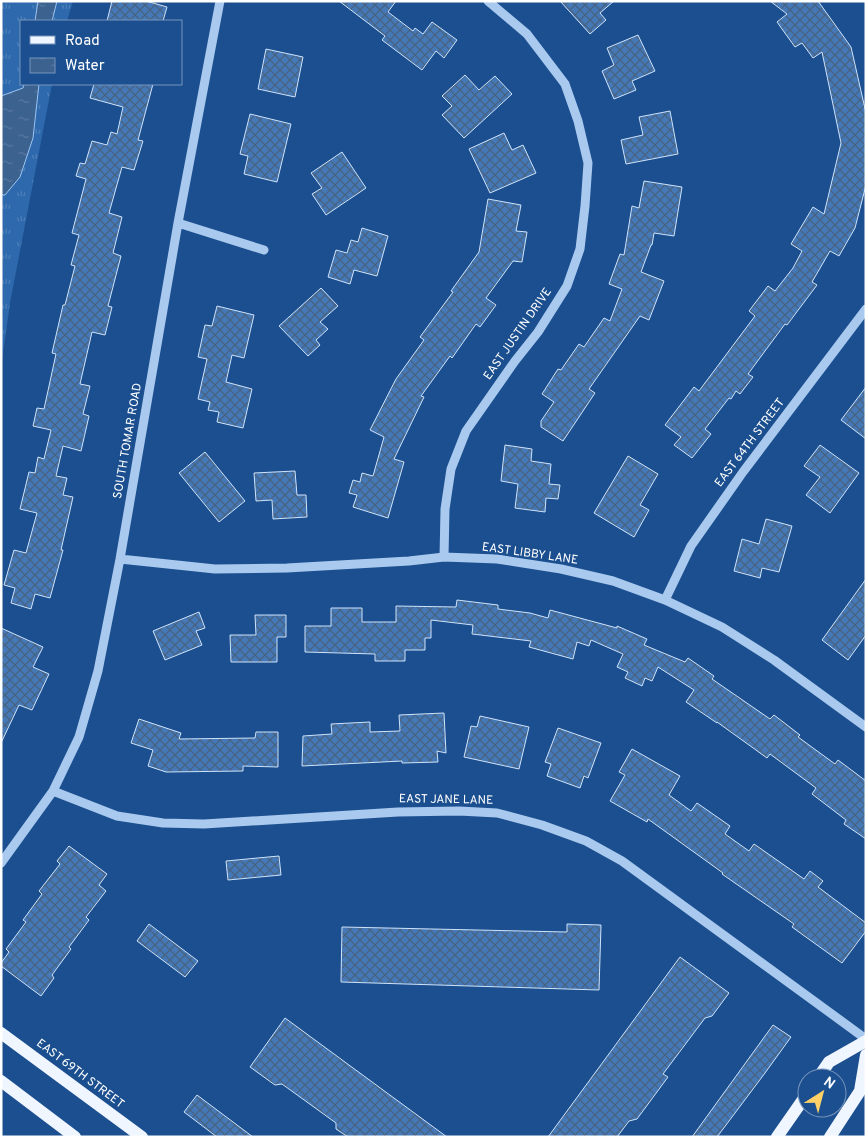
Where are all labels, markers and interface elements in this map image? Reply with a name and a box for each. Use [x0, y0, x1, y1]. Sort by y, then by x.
legend [20, 20, 182, 85]
text: Road [65, 32, 100, 51]
text: Water [65, 57, 105, 76]
street label: EAST JUSTIN DRIVE [480, 285, 556, 383]
street label: SOUTH TOMAR ROAD [110, 382, 146, 500]
street label: EAST 64TH STREET [711, 395, 789, 491]
street label: EAST LIBBY LANE [481, 539, 579, 569]
street label: EAST JANE LANE [399, 791, 493, 809]
street label: EAST 69TH STREET [33, 1036, 127, 1112]
north arrow [797, 1068, 847, 1118]
text: N [820, 1074, 838, 1094]

